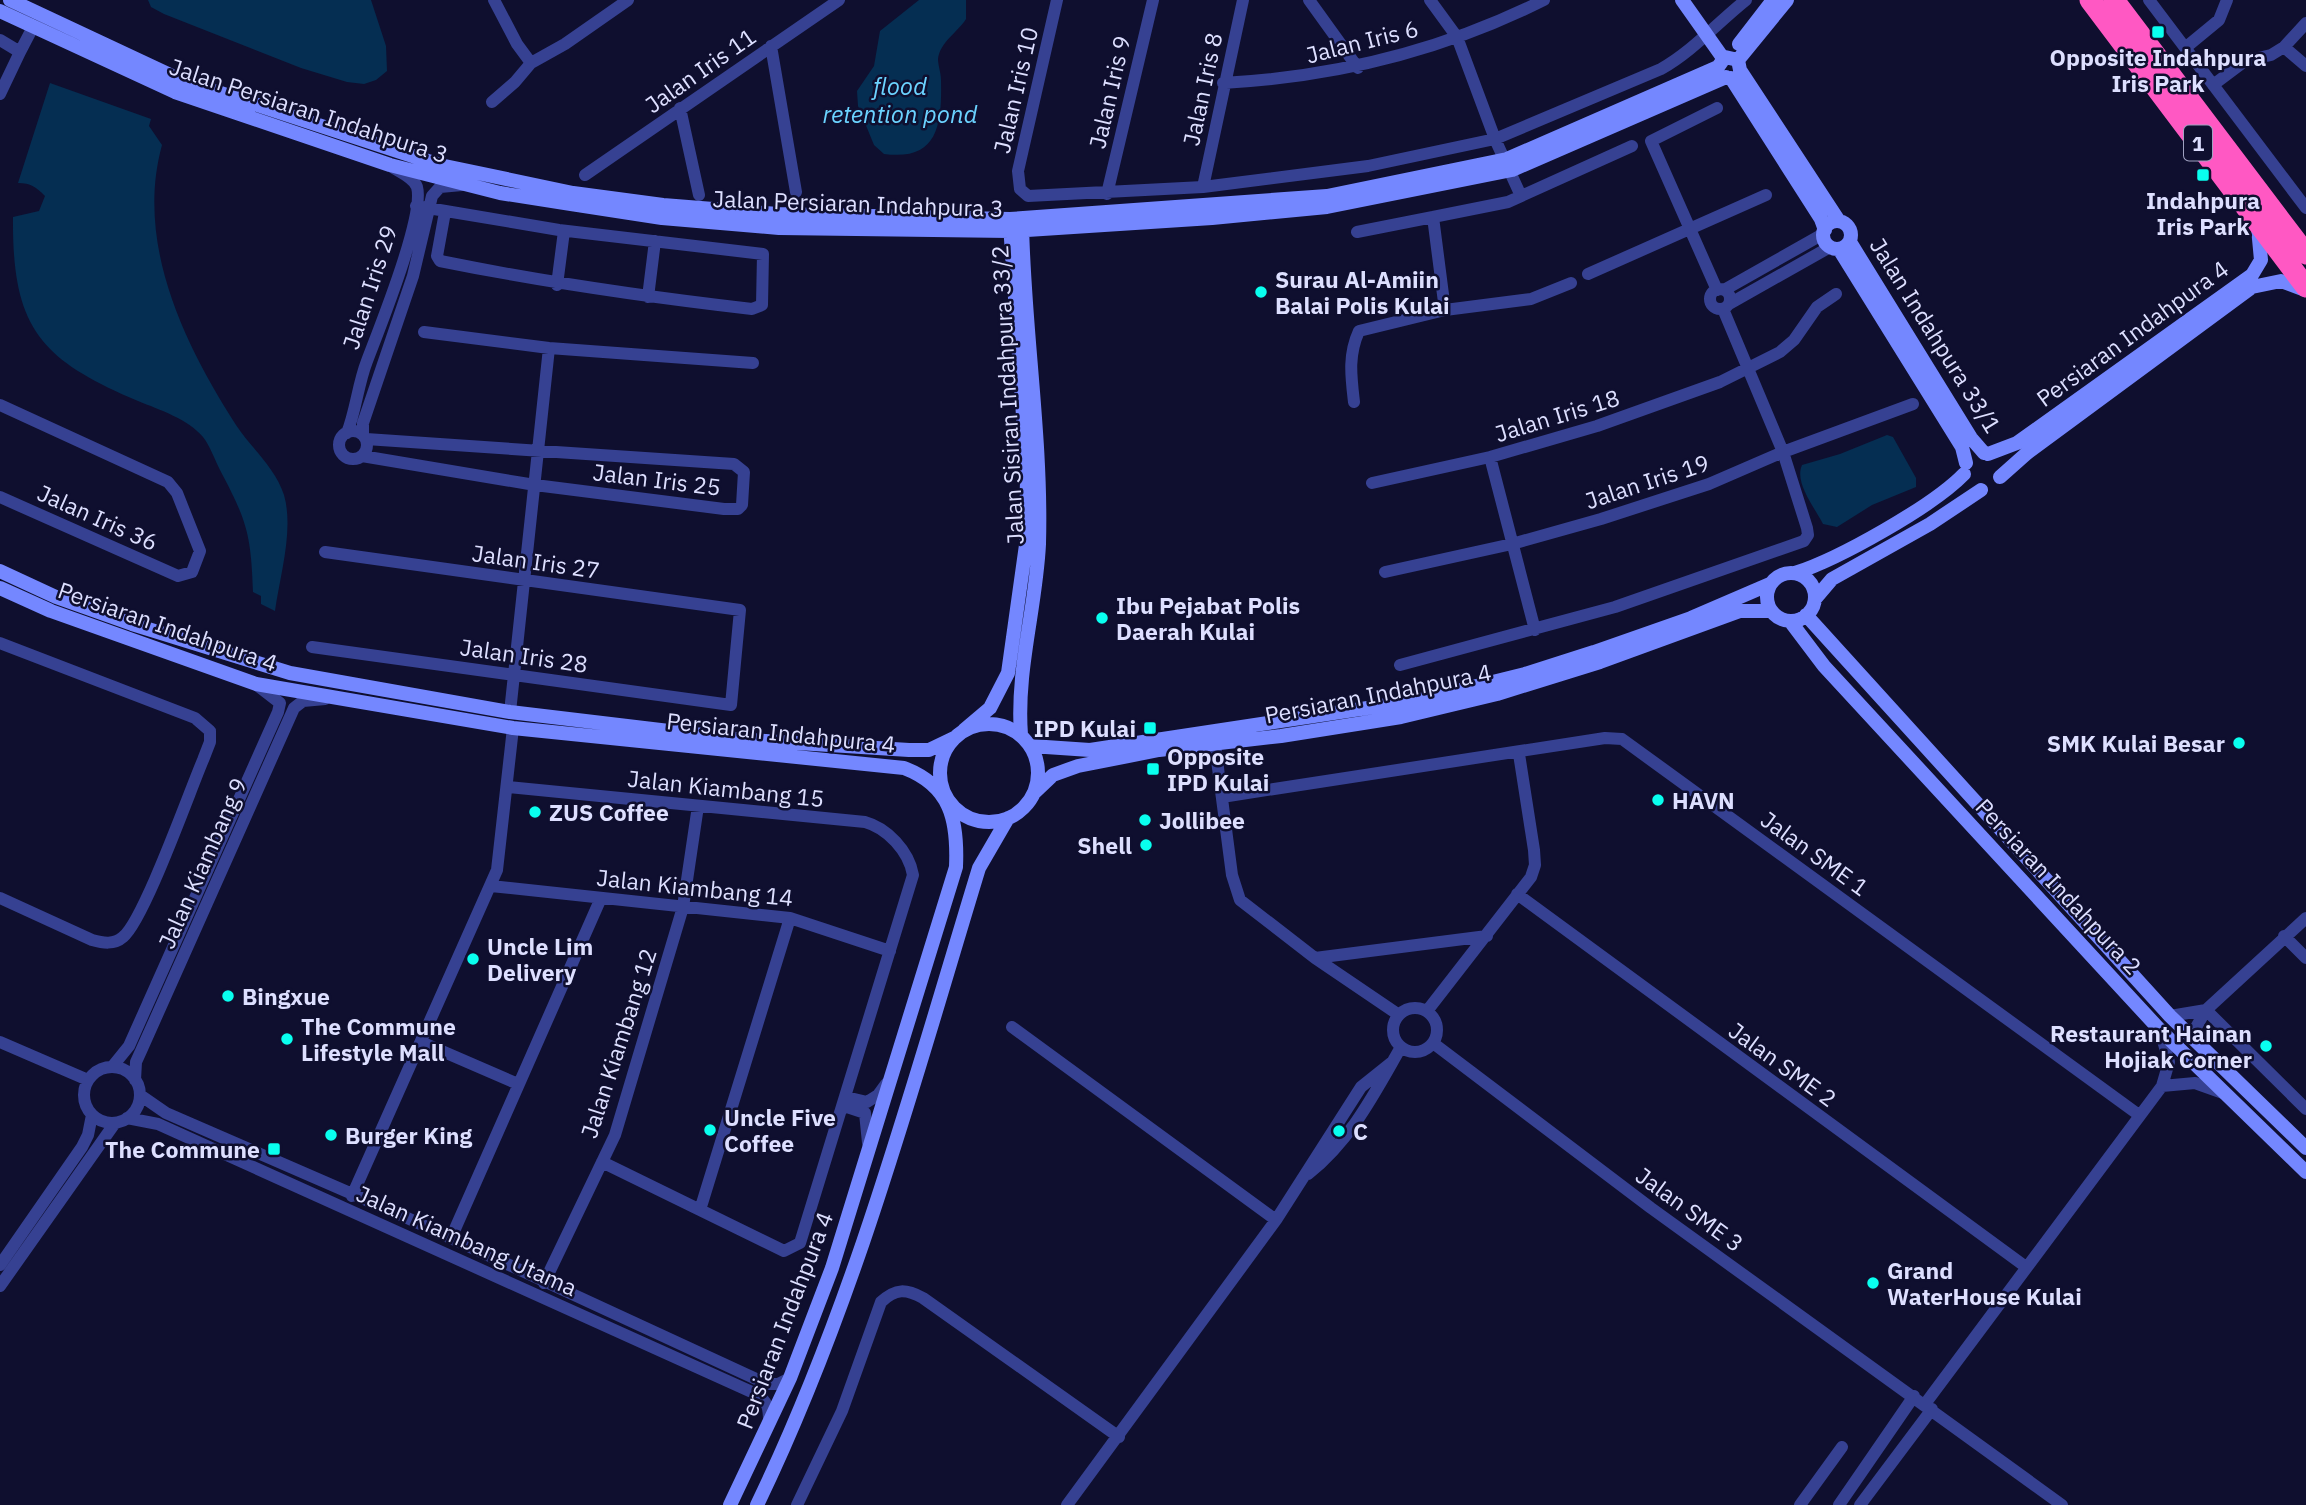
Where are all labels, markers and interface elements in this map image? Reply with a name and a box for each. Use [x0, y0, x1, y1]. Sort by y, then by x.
street label: Jalan Iris 6 [1303, 13, 1421, 69]
street label: Jalan Iris 11 [639, 21, 761, 119]
street label: Jalan Iris 10 [986, 24, 1044, 156]
marker: Opposite Indahpura Iris Park [2150, 24, 2166, 40]
street label: Jalan Iris 8 [1175, 30, 1229, 148]
street label: Jalan Iris 9 [1081, 33, 1137, 151]
place label: Opposite Indahpura Iris Park [2050, 42, 2266, 98]
street label: Jalan Persiaran Indahpura 3 [166, 51, 452, 169]
water label: flood retention pond [822, 70, 978, 130]
road number: 1 [2184, 125, 2212, 160]
marker: Indahpura Iris Park [2195, 167, 2211, 183]
street label: Jalan Persiaran Indahpura 3 [712, 183, 1004, 223]
place label: Indahpura Iris Park [2146, 185, 2260, 241]
street label: Jalan Iris 29 [335, 221, 403, 353]
street label: Jalan Indahpura 33/1 [1864, 232, 2008, 438]
street label: Jalan Sisiran Indahpura 33/2 [984, 244, 1030, 546]
street label: Persiaran Indahpura 4 [2030, 253, 2234, 413]
place label: Surau Al-Amiin Balai Polis Kulai [1275, 264, 1450, 320]
marker: Surau Al-Amiin Balai Polis Kulai [1253, 284, 1269, 300]
street label: Jalan Iris 18 [1491, 382, 1623, 448]
street label: Jalan Iris 19 [1581, 447, 1713, 515]
street label: Jalan Iris 25 [591, 456, 723, 502]
street label: Jalan Iris 36 [33, 477, 163, 557]
street label: Jalan Iris 27 [470, 537, 602, 585]
street label: Persiaran Indahpura 4 [54, 574, 282, 678]
place label: Ibu Pejabat Polis Daerah Kulai [1116, 590, 1300, 646]
marker: Ibu Pejabat Polis Daerah Kulai [1094, 610, 1110, 626]
street label: Jalan Iris 28 [458, 631, 590, 679]
street label: Persiaran Indahpura 4 [1262, 656, 1494, 730]
street label: Persiaran Indahpura 4 [665, 705, 897, 759]
place label: IPD Kulai [1034, 713, 1136, 743]
marker: IPD Kulai [1142, 720, 1158, 736]
place label: SMK Kulai Besar [2047, 728, 2225, 758]
marker: SMK Kulai Besar [2231, 735, 2247, 751]
place label: Opposite IPD Kulai [1167, 741, 1269, 797]
marker: Opposite IPD Kulai [1145, 761, 1161, 777]
street label: Jalan Kiambang 15 [626, 763, 826, 813]
street label: Jalan Kiambang 9 [151, 773, 253, 953]
place label: HAVN [1672, 785, 1735, 815]
marker: HAVN [1650, 792, 1666, 808]
street label: Persiaran Indahpura 2 [1970, 792, 2148, 980]
place label: ZUS Coffee [549, 797, 669, 827]
marker: ZUS Coffee [527, 804, 543, 820]
street label: Jalan SME 1 [1755, 804, 1875, 902]
place label: Jollibee [1159, 805, 1245, 835]
marker: Jollibee [1137, 812, 1153, 828]
place label: Shell [1077, 830, 1132, 860]
marker: Shell [1138, 837, 1154, 853]
street label: Jalan Kiambang 14 [595, 862, 795, 912]
place label: Uncle Lim Delivery [487, 931, 593, 987]
street label: Jalan Kiambang 12 [573, 944, 663, 1142]
marker: Uncle Lim Delivery [465, 951, 481, 967]
place label: Bingxue [242, 981, 330, 1011]
marker: Bingxue [220, 988, 236, 1004]
place label: The Commune Lifestyle Mall [301, 1011, 456, 1067]
street label: Jalan SME 2 [1723, 1015, 1843, 1113]
place label: Restaurant Hainan Hojiak Corner [2050, 1018, 2252, 1074]
marker: The Commune Lifestyle Mall [279, 1031, 295, 1047]
marker: Restaurant Hainan Hojiak Corner [2258, 1038, 2274, 1054]
place label: Uncle Five Coffee [724, 1102, 836, 1158]
place label: C [1353, 1116, 1368, 1146]
place label: Burger King [345, 1120, 473, 1150]
marker: Uncle Five Coffee [702, 1122, 718, 1138]
marker: C [1331, 1123, 1347, 1139]
marker: Burger King [323, 1127, 339, 1143]
place label: The Commune [105, 1134, 260, 1164]
marker: The Commune [266, 1141, 282, 1157]
street label: Jalan SME 3 [1630, 1160, 1750, 1258]
street label: Jalan Kiambang Utama [352, 1178, 582, 1302]
street label: Persiaran Indahpura 4 [729, 1207, 839, 1433]
place label: Grand WaterHouse Kulai [1887, 1255, 2082, 1311]
marker: Grand WaterHouse Kulai [1865, 1275, 1881, 1291]

